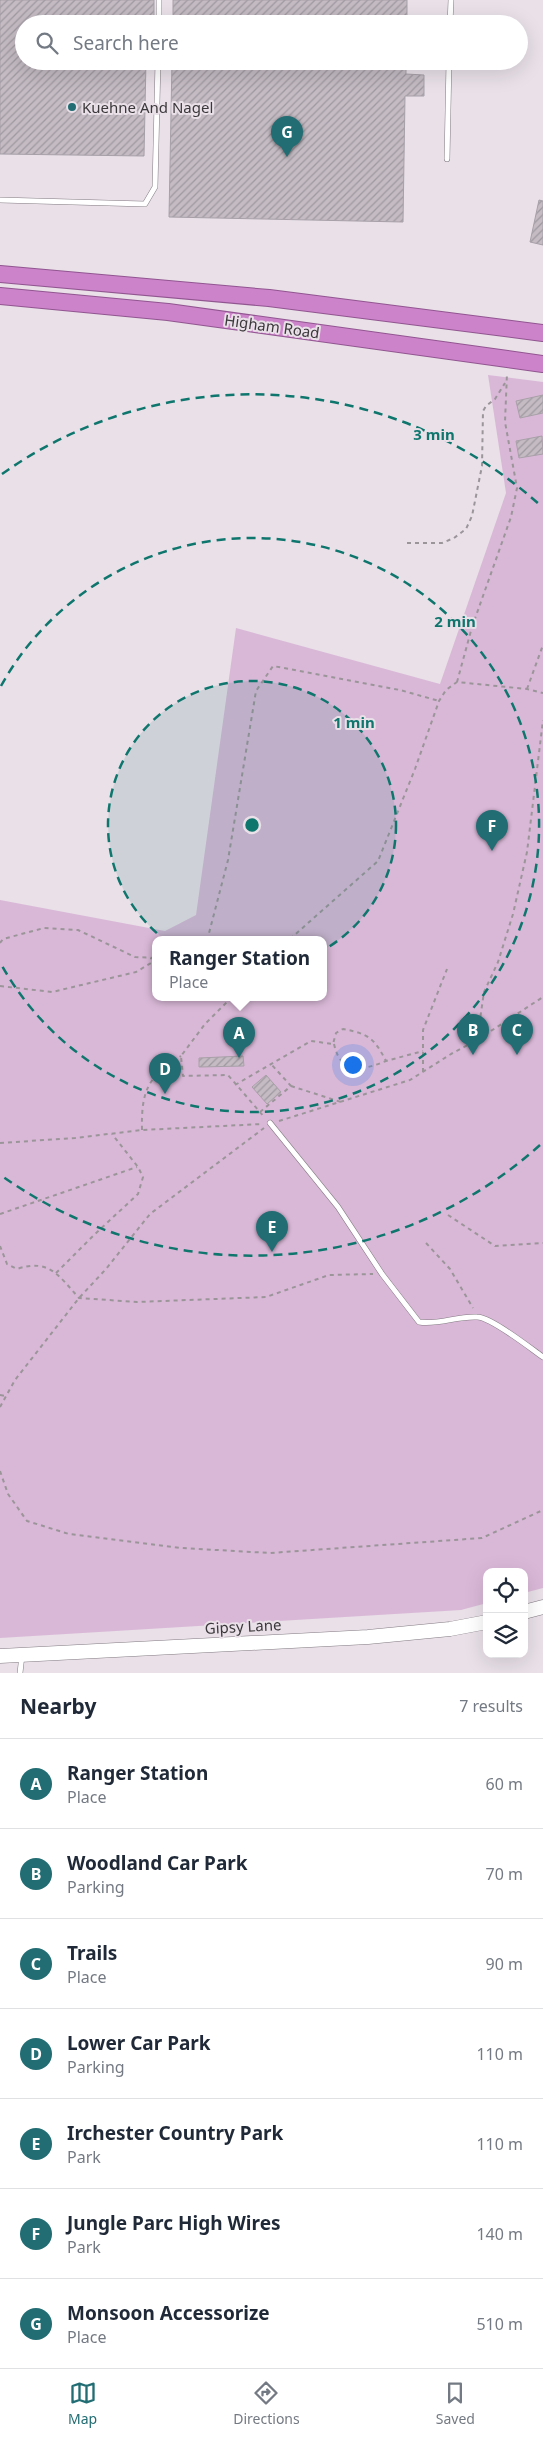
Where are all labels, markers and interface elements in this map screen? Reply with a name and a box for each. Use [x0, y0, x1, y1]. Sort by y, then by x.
search box [15, 15, 528, 70]
icon: search [33, 29, 61, 57]
text: Search here [73, 30, 179, 56]
place label: Kuehne And Nagel [82, 97, 213, 117]
marker: Kuehne And Nagel [66, 101, 78, 113]
pin: G [271, 116, 303, 157]
street label: Higham Road [223, 309, 321, 343]
text: 3 min [413, 424, 455, 444]
text: 2 min [434, 611, 476, 631]
text: 1 min [333, 712, 375, 732]
pin: F [476, 810, 508, 851]
centre of rings [243, 816, 261, 834]
popup [152, 936, 327, 1001]
text: Ranger Station [169, 945, 310, 971]
text: Place [169, 971, 208, 993]
pin: B [457, 1014, 489, 1055]
pin: C [501, 1014, 533, 1055]
pin: A [223, 1017, 255, 1058]
your location [340, 1052, 366, 1078]
pin: D [149, 1053, 181, 1094]
pin: E [256, 1211, 288, 1252]
map controls [483, 1568, 528, 1658]
button: locate [483, 1568, 528, 1613]
button: layers [483, 1613, 528, 1658]
street label: Gipsy Lane [204, 1614, 282, 1638]
text: Nearby [20, 1692, 96, 1720]
text: 7 results [459, 1695, 523, 1717]
text: Ranger Station [67, 1760, 208, 1786]
text: A [30, 1773, 42, 1795]
text: 60 m [486, 1773, 523, 1795]
text: Place [67, 1786, 107, 1808]
text: Woodland Car Park [67, 1850, 248, 1876]
text: B [31, 1863, 41, 1885]
text: 70 m [486, 1863, 523, 1885]
text: Parking [67, 1876, 125, 1898]
text: Trails [67, 1940, 117, 1966]
text: C [31, 1953, 41, 1975]
text: 90 m [486, 1953, 523, 1975]
text: Place [67, 1966, 107, 1988]
text: Lower Car Park [67, 2030, 211, 2056]
text: D [30, 2043, 42, 2065]
text: 110 m [476, 2043, 523, 2065]
text: Parking [67, 2056, 125, 2078]
text: Irchester Country Park [67, 2120, 283, 2146]
text: E [32, 2133, 40, 2155]
text: 110 m [476, 2133, 523, 2155]
text: Park [67, 2146, 101, 2168]
text: Jungle Parc High Wires [67, 2210, 281, 2236]
text: F [32, 2223, 40, 2245]
text: 140 m [476, 2223, 523, 2245]
text: Park [67, 2236, 101, 2258]
text: Monsoon Accessorize [67, 2300, 270, 2326]
text: G [30, 2313, 42, 2335]
text: 510 m [476, 2313, 523, 2335]
text: Place [67, 2326, 107, 2348]
tab: Map [68, 2379, 97, 2428]
tab: Directions [233, 2379, 300, 2428]
tab: Saved [436, 2379, 475, 2428]

